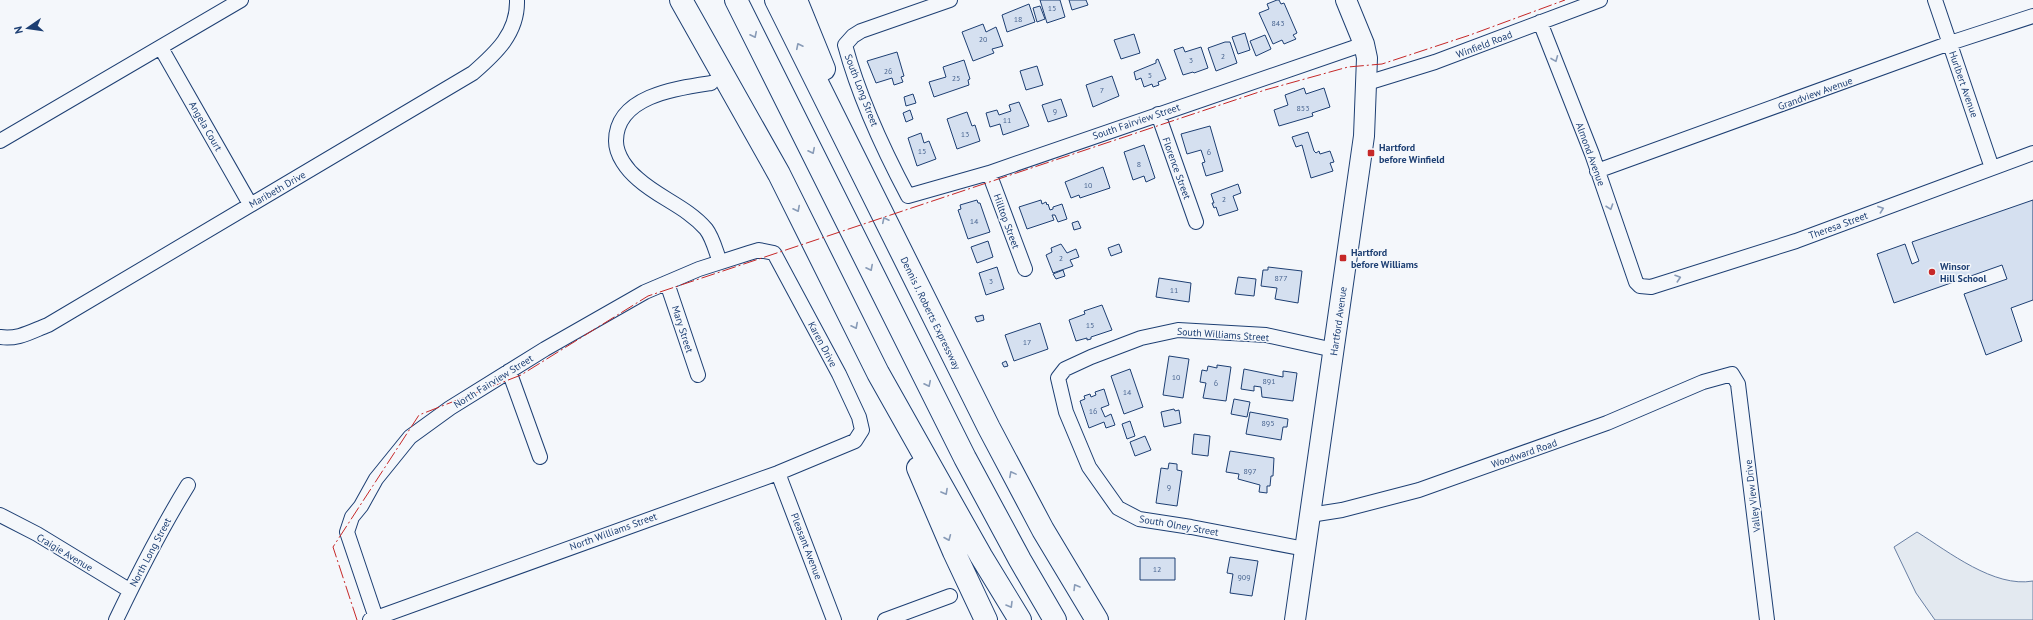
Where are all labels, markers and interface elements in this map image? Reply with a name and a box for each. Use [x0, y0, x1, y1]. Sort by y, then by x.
house number: 15 [1048, 3, 1056, 13]
north arrow [8, 8, 48, 48]
house number: 18 [1014, 14, 1022, 24]
house number: 843 [1271, 18, 1285, 28]
text: N [11, 25, 26, 35]
street label: Winfield Road [1454, 28, 1514, 61]
one-way arrow [749, 31, 757, 38]
house number: 20 [979, 34, 988, 44]
one-way arrow [796, 42, 804, 50]
street label: Hurlbert Avenue [1946, 49, 1981, 119]
house number: 2 [1221, 51, 1225, 61]
street label: South Long Street [842, 52, 882, 129]
house number: 3 [1189, 55, 1193, 65]
one-way arrow [1550, 55, 1558, 62]
house number: 26 [884, 66, 892, 76]
house number: 5 [1148, 70, 1152, 80]
house number: 25 [952, 73, 960, 83]
street label: Grandview Avenue [1776, 74, 1854, 113]
house number: 7 [1100, 85, 1104, 95]
street label: Angela Court [186, 99, 225, 154]
street label: South Fairview Street [1091, 100, 1182, 143]
house number: 853 [1296, 103, 1310, 113]
house number: 9 [1053, 106, 1057, 116]
house number: 11 [1003, 115, 1011, 125]
street label: Almond Avenue [1573, 121, 1608, 188]
house number: 13 [961, 129, 969, 139]
street label: Florence Street [1159, 135, 1194, 201]
place label: Hartford before Winfield [1379, 141, 1445, 166]
house number: 15 [918, 146, 926, 156]
one-way arrow [807, 147, 815, 155]
house number: 6 [1207, 147, 1211, 157]
marker: Hartford before Winfield [1366, 148, 1376, 158]
house number: 8 [1137, 159, 1141, 169]
street label: Maribeth Drive [247, 168, 308, 211]
house number: 10 [1084, 180, 1093, 190]
street label: Hilltop Street [991, 192, 1023, 251]
house number: 2 [1222, 194, 1226, 204]
one-way arrow [1605, 203, 1613, 210]
one-way arrow [792, 205, 800, 213]
one-way arrow [1877, 206, 1884, 214]
street label: Theresa Street [1807, 209, 1870, 242]
one-way arrow [882, 216, 890, 224]
house number: 14 [970, 216, 979, 226]
place label: Hartford before Williams [1351, 246, 1418, 271]
house number: 2 [1059, 253, 1063, 263]
marker: Hartford before Williams [1338, 253, 1348, 263]
street label: Dennis J. Roberts Expressway [897, 255, 964, 372]
place label: Winsor Hill School [1940, 260, 1986, 285]
one-way arrow [865, 263, 873, 271]
marker: Winsor Hill School [1927, 267, 1937, 277]
house number: 877 [1274, 273, 1288, 283]
one-way arrow [1674, 274, 1681, 283]
house number: 3 [989, 276, 993, 286]
house number: 11 [1170, 285, 1178, 295]
street label: Hartford Avenue [1327, 286, 1350, 356]
street label: Mary Street [669, 304, 696, 355]
street label: Karen Drive [805, 319, 840, 369]
house number: 15 [1086, 320, 1094, 330]
one-way arrow [850, 321, 858, 329]
street label: South Williams Street [1176, 325, 1270, 344]
house number: 17 [1023, 337, 1031, 347]
street label: North Fairview Street [451, 351, 536, 411]
house number: 10 [1172, 372, 1181, 382]
house number: 891 [1262, 376, 1276, 386]
house number: 6 [1214, 378, 1218, 388]
one-way arrow [923, 380, 931, 387]
house number: 14 [1123, 387, 1132, 397]
house number: 16 [1089, 406, 1097, 416]
house number: 895 [1261, 418, 1275, 428]
street label: Woodward Road [1489, 436, 1559, 471]
street label: Valley View Drive [1742, 459, 1764, 534]
house number: 897 [1243, 466, 1257, 476]
one-way arrow [1010, 470, 1017, 478]
house number: 9 [1167, 482, 1171, 492]
one-way arrow [941, 488, 948, 495]
street label: North Williams Street [568, 509, 659, 553]
street label: Pleasant Avenue [788, 511, 825, 581]
street label: South Olney Street [1138, 512, 1220, 539]
street label: North Long Street [127, 515, 174, 589]
street label: Craigie Avenue [34, 531, 95, 574]
one-way arrow [943, 534, 951, 541]
house number: 12 [1153, 564, 1161, 574]
house number: 909 [1237, 572, 1251, 582]
one-way arrow [1074, 584, 1081, 591]
one-way arrow [1006, 601, 1013, 608]

